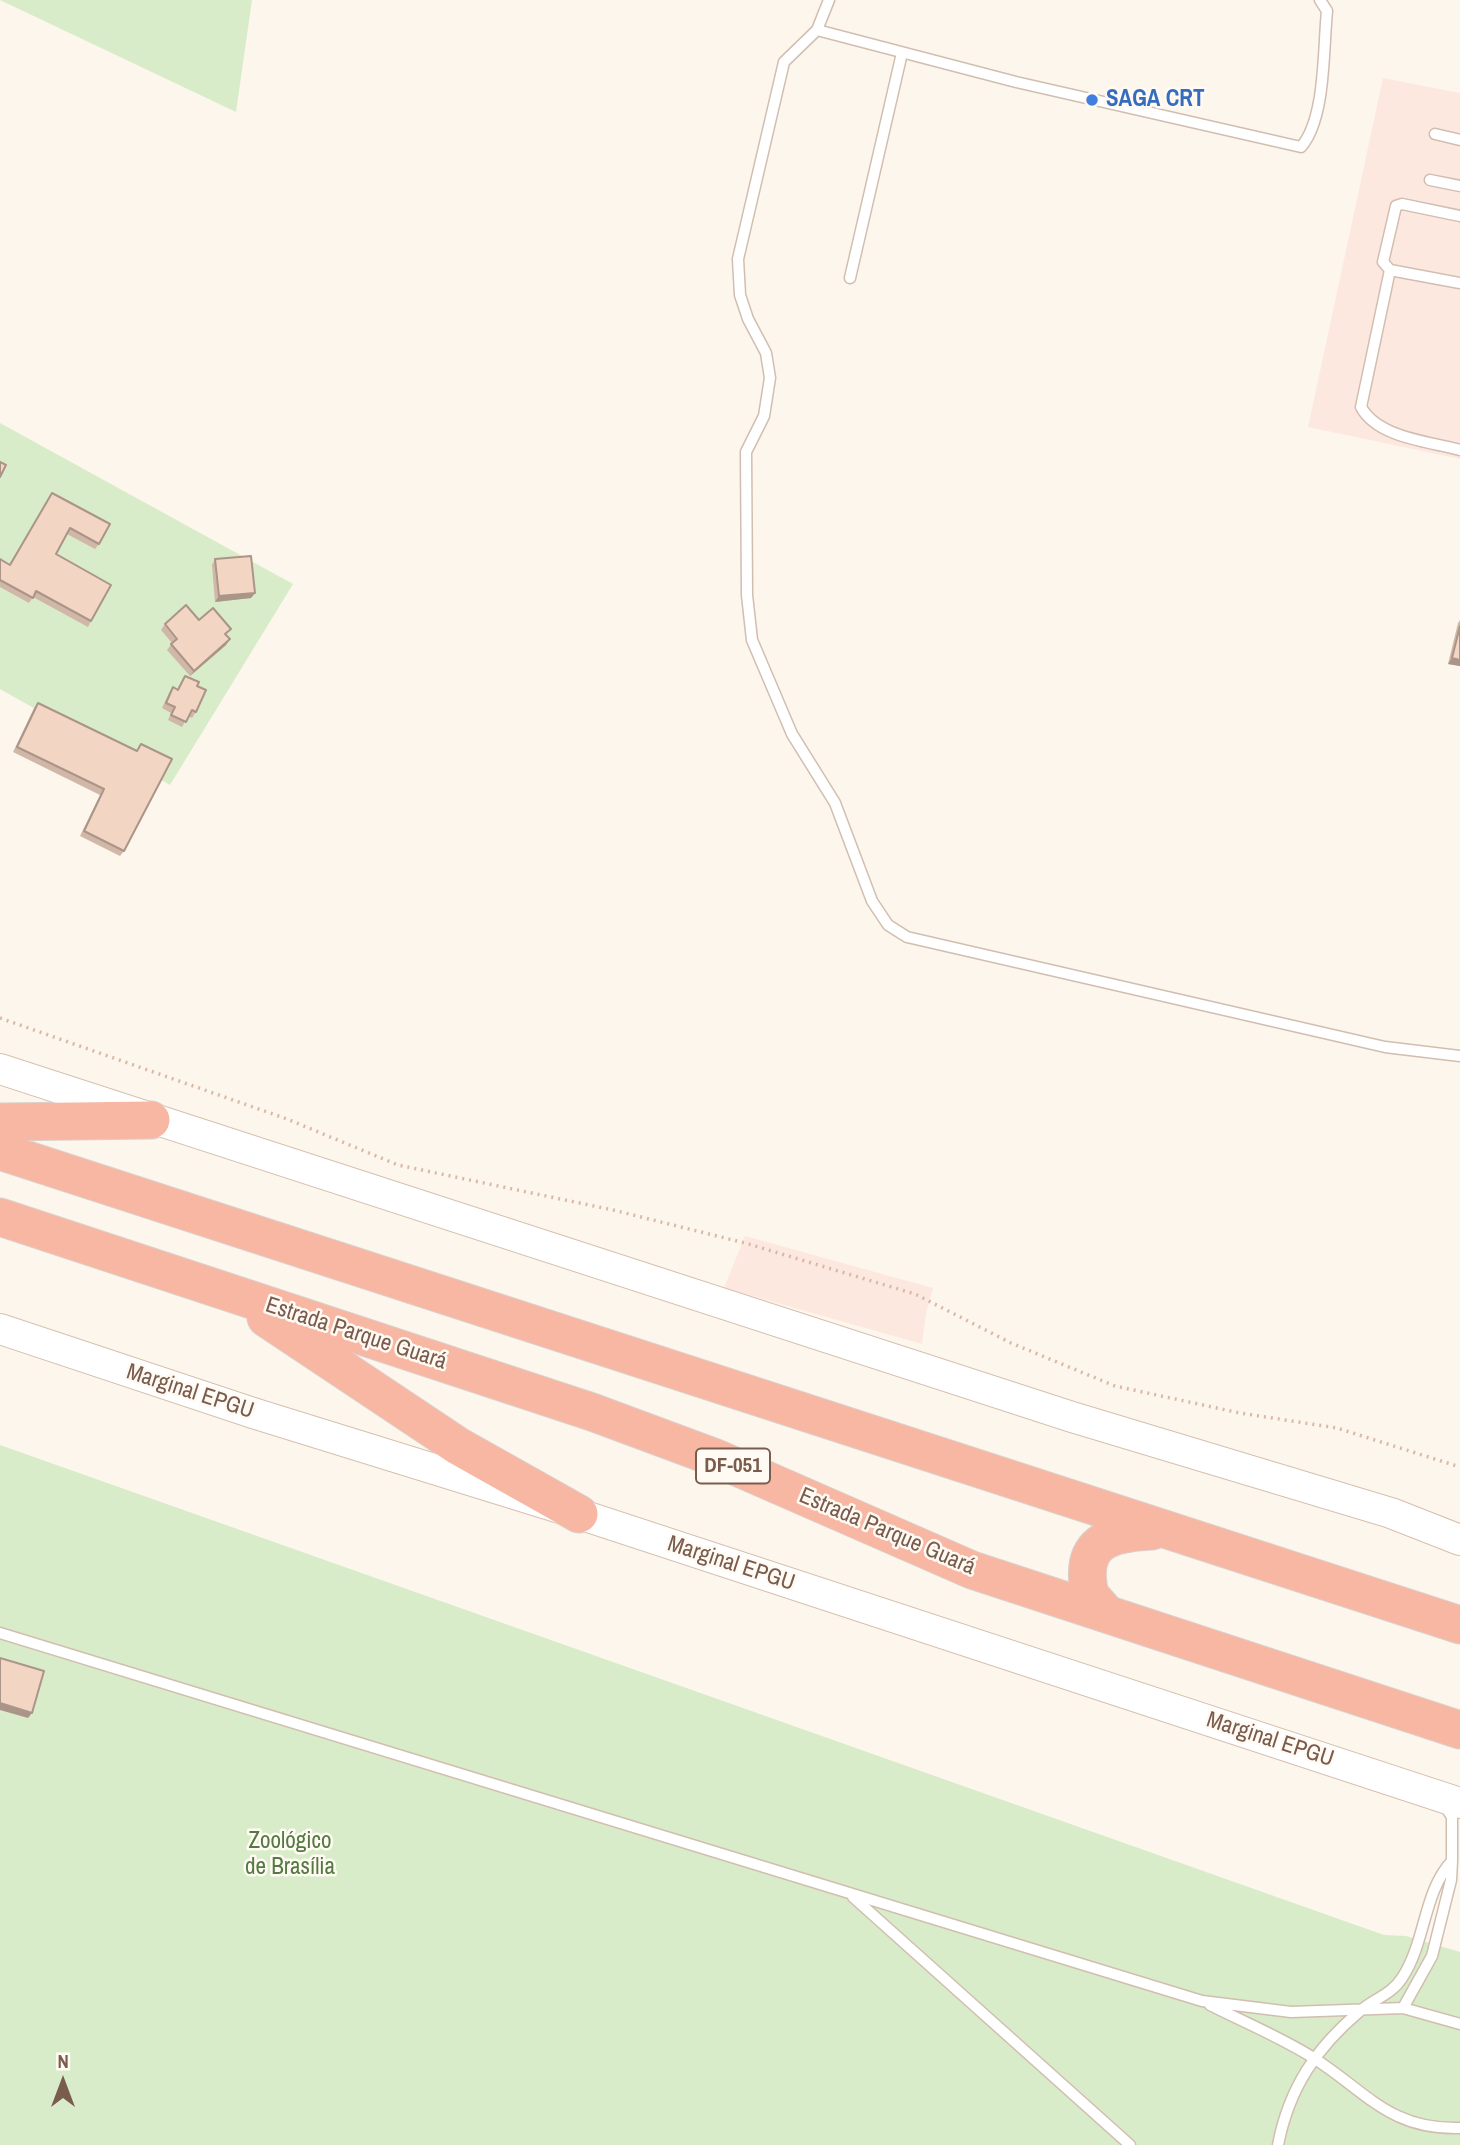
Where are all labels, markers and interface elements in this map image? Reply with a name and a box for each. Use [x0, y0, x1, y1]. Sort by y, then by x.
place label: SAGA CRT [1106, 86, 1204, 114]
marker: SAGA CRT [1084, 92, 1100, 108]
street label: Estrada Parque Guará [262, 1292, 450, 1376]
street label: Marginal EPGU [123, 1358, 257, 1426]
road number: DF-051 [696, 1448, 770, 1484]
street label: Estrada Parque Guará [795, 1482, 979, 1582]
street label: Marginal EPGU [664, 1530, 798, 1598]
street label: Marginal EPGU [1203, 1706, 1337, 1774]
park label: Zoológico de Brasília [245, 1828, 335, 1882]
north arrow [28, 2047, 98, 2117]
text: N [57, 2048, 69, 2074]

